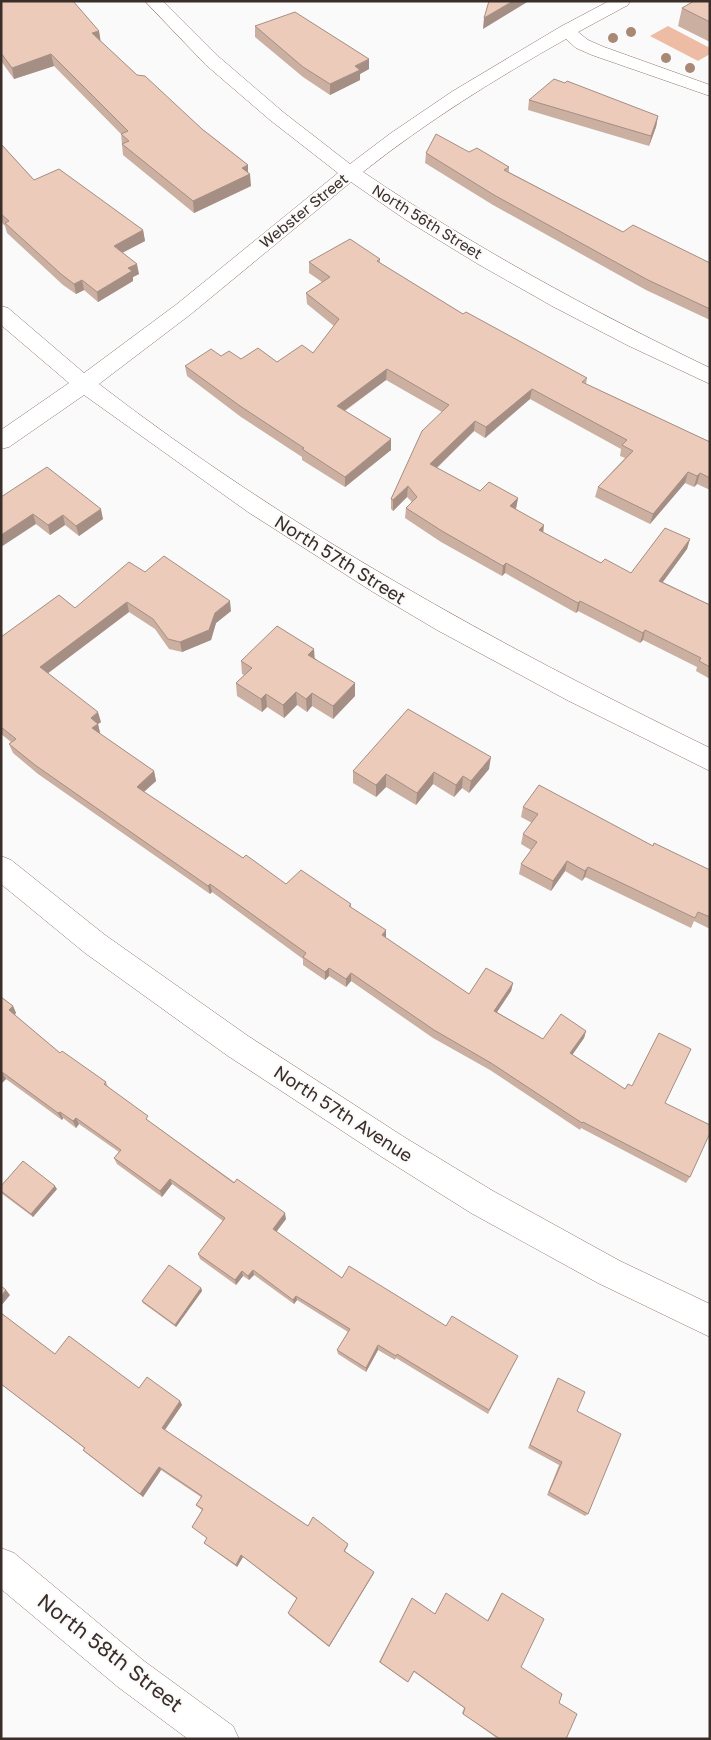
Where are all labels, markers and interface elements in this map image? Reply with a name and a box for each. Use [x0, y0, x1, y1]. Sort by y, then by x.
street label: Webster Street [256, 169, 351, 251]
street label: North 56th Street [369, 180, 486, 262]
street label: North 57th Street [271, 510, 410, 608]
street label: North 57th Avenue [270, 1060, 417, 1166]
street label: North 58th Street [33, 1587, 189, 1717]

